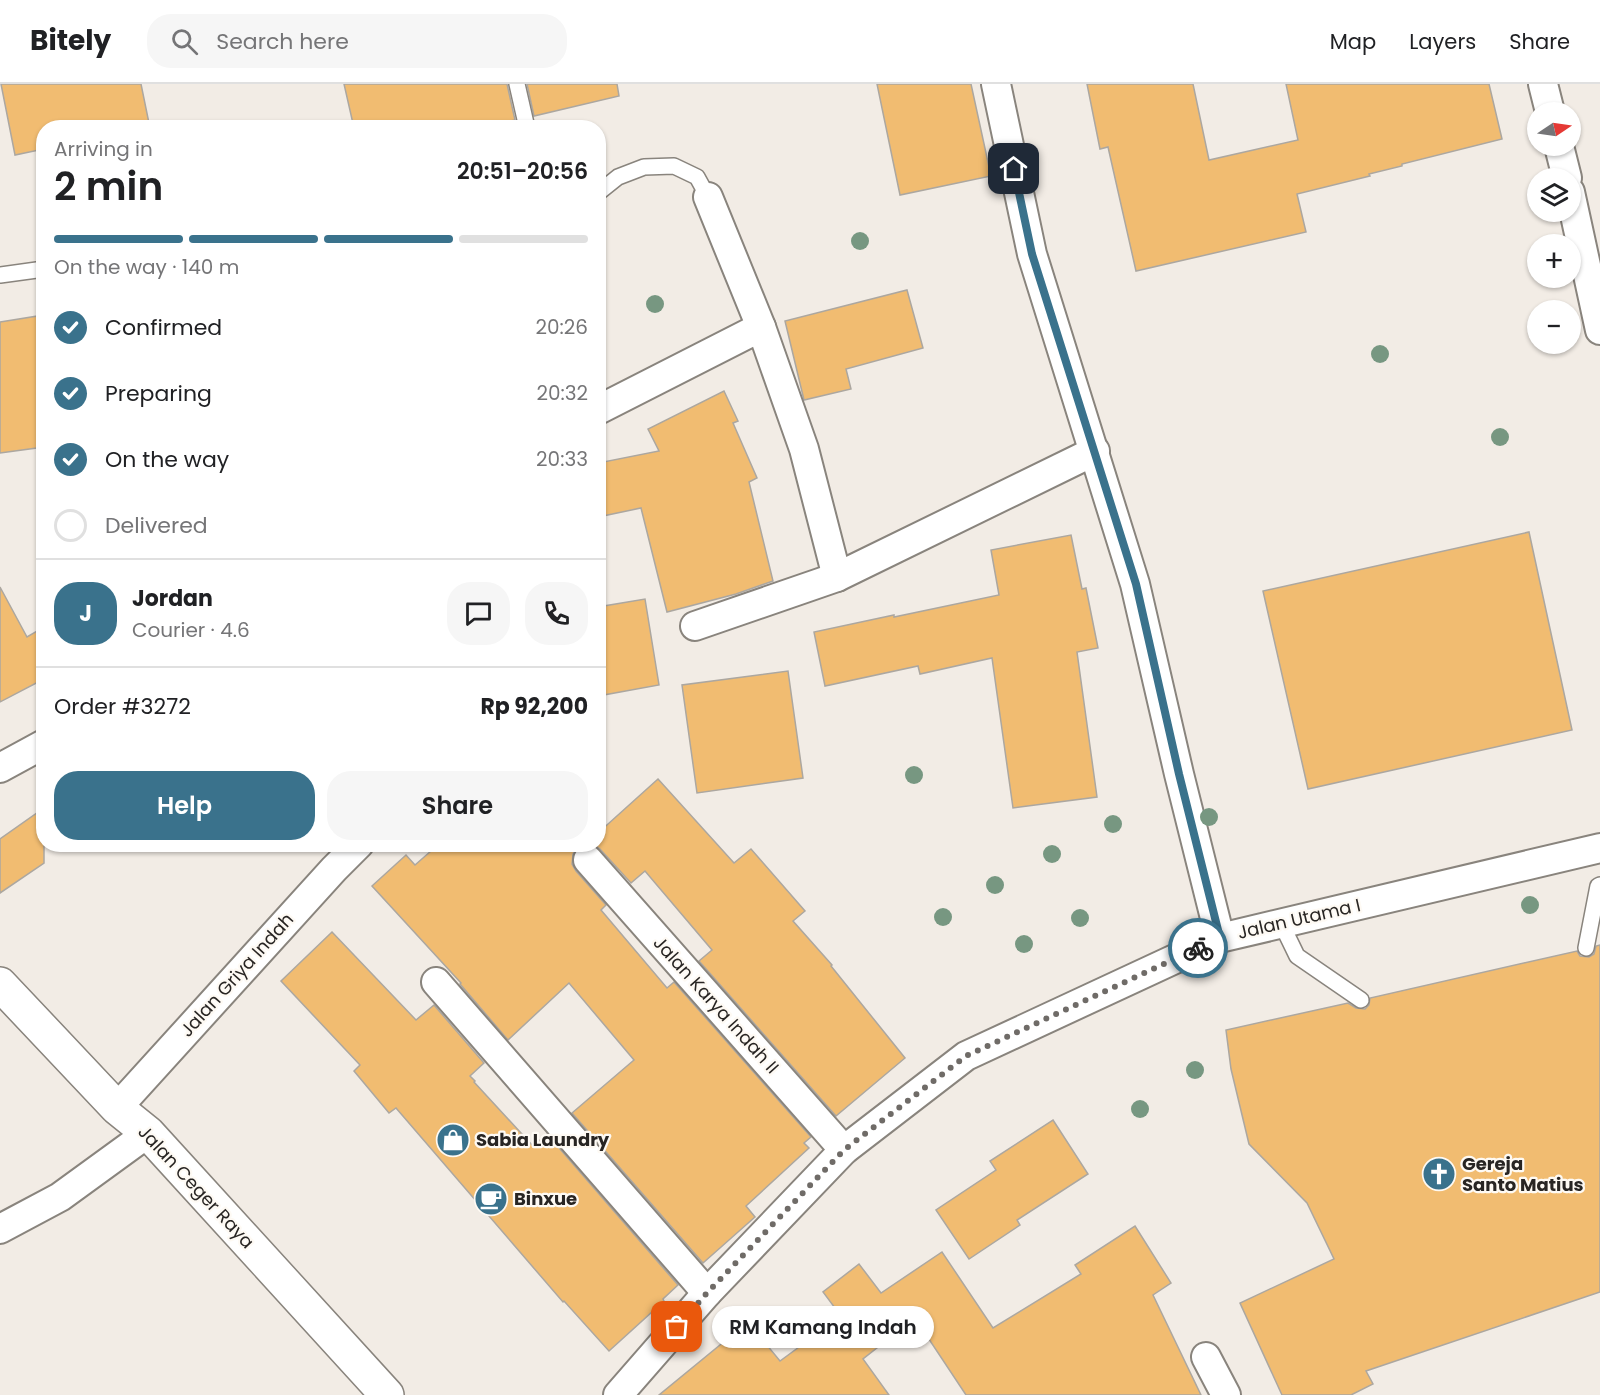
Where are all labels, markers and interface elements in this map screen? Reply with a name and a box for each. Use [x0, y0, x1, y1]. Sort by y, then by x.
search box [147, 14, 567, 68]
text: Bitely [30, 21, 111, 60]
icon: search [168, 25, 201, 58]
text: Search here [216, 26, 349, 57]
text: Map [1330, 27, 1376, 56]
text: Layers [1409, 27, 1476, 56]
text: Share [1509, 27, 1570, 56]
north arrow [1527, 102, 1581, 156]
map controls [1527, 102, 1581, 354]
text: Arriving in [54, 135, 153, 163]
pin [988, 143, 1039, 194]
icon: home [997, 152, 1030, 185]
text: 20:51–20:56 [457, 156, 588, 187]
text: 2 min [54, 159, 163, 214]
button: layers [1527, 168, 1581, 222]
button: + [1527, 234, 1581, 288]
text: On the way · 140 m [54, 253, 239, 281]
button: − [1527, 300, 1581, 354]
icon: check [54, 311, 87, 344]
text: Confirmed [105, 312, 222, 343]
text: 20:26 [535, 313, 588, 341]
icon: check [54, 377, 87, 410]
text: Preparing [105, 378, 212, 409]
text: 20:32 [536, 379, 588, 407]
icon: check [54, 443, 87, 476]
text: On the way [105, 444, 229, 475]
text: 20:33 [536, 445, 588, 473]
text: Delivered [105, 510, 208, 541]
button: chat [447, 582, 510, 645]
button: phone [525, 582, 588, 645]
text: Jordan [132, 583, 213, 614]
text: J [79, 598, 92, 629]
text: Courier · 4.6 [132, 616, 250, 644]
text: Order #3272 [54, 691, 191, 722]
text: Rp 92,200 [480, 691, 588, 722]
button: Help [54, 771, 315, 840]
button: Share [327, 771, 588, 840]
street label: Jalan Utama I [1235, 892, 1363, 945]
street label: Jalan Griya Indah [174, 907, 299, 1042]
courier [1168, 918, 1228, 978]
street label: Jalan Karya Indah II [648, 931, 785, 1079]
icon: bike [1182, 932, 1215, 965]
street label: Jalan Ceger Raya [133, 1120, 260, 1254]
shop icon: Sabia Laundry [435, 1122, 471, 1158]
place label: Sabia Laundry [476, 1127, 610, 1152]
place label: Gereja Santo Matius [1462, 1151, 1584, 1197]
church icon: Gereja Santo Matius [1421, 1156, 1457, 1192]
cafe icon: Binxue [473, 1181, 509, 1217]
place label: Binxue [514, 1186, 577, 1211]
pin [651, 1301, 702, 1352]
callout: RM Kamang Indah [713, 1306, 935, 1348]
icon: bag [660, 1310, 693, 1343]
text: RM Kamang Indah [729, 1313, 917, 1341]

